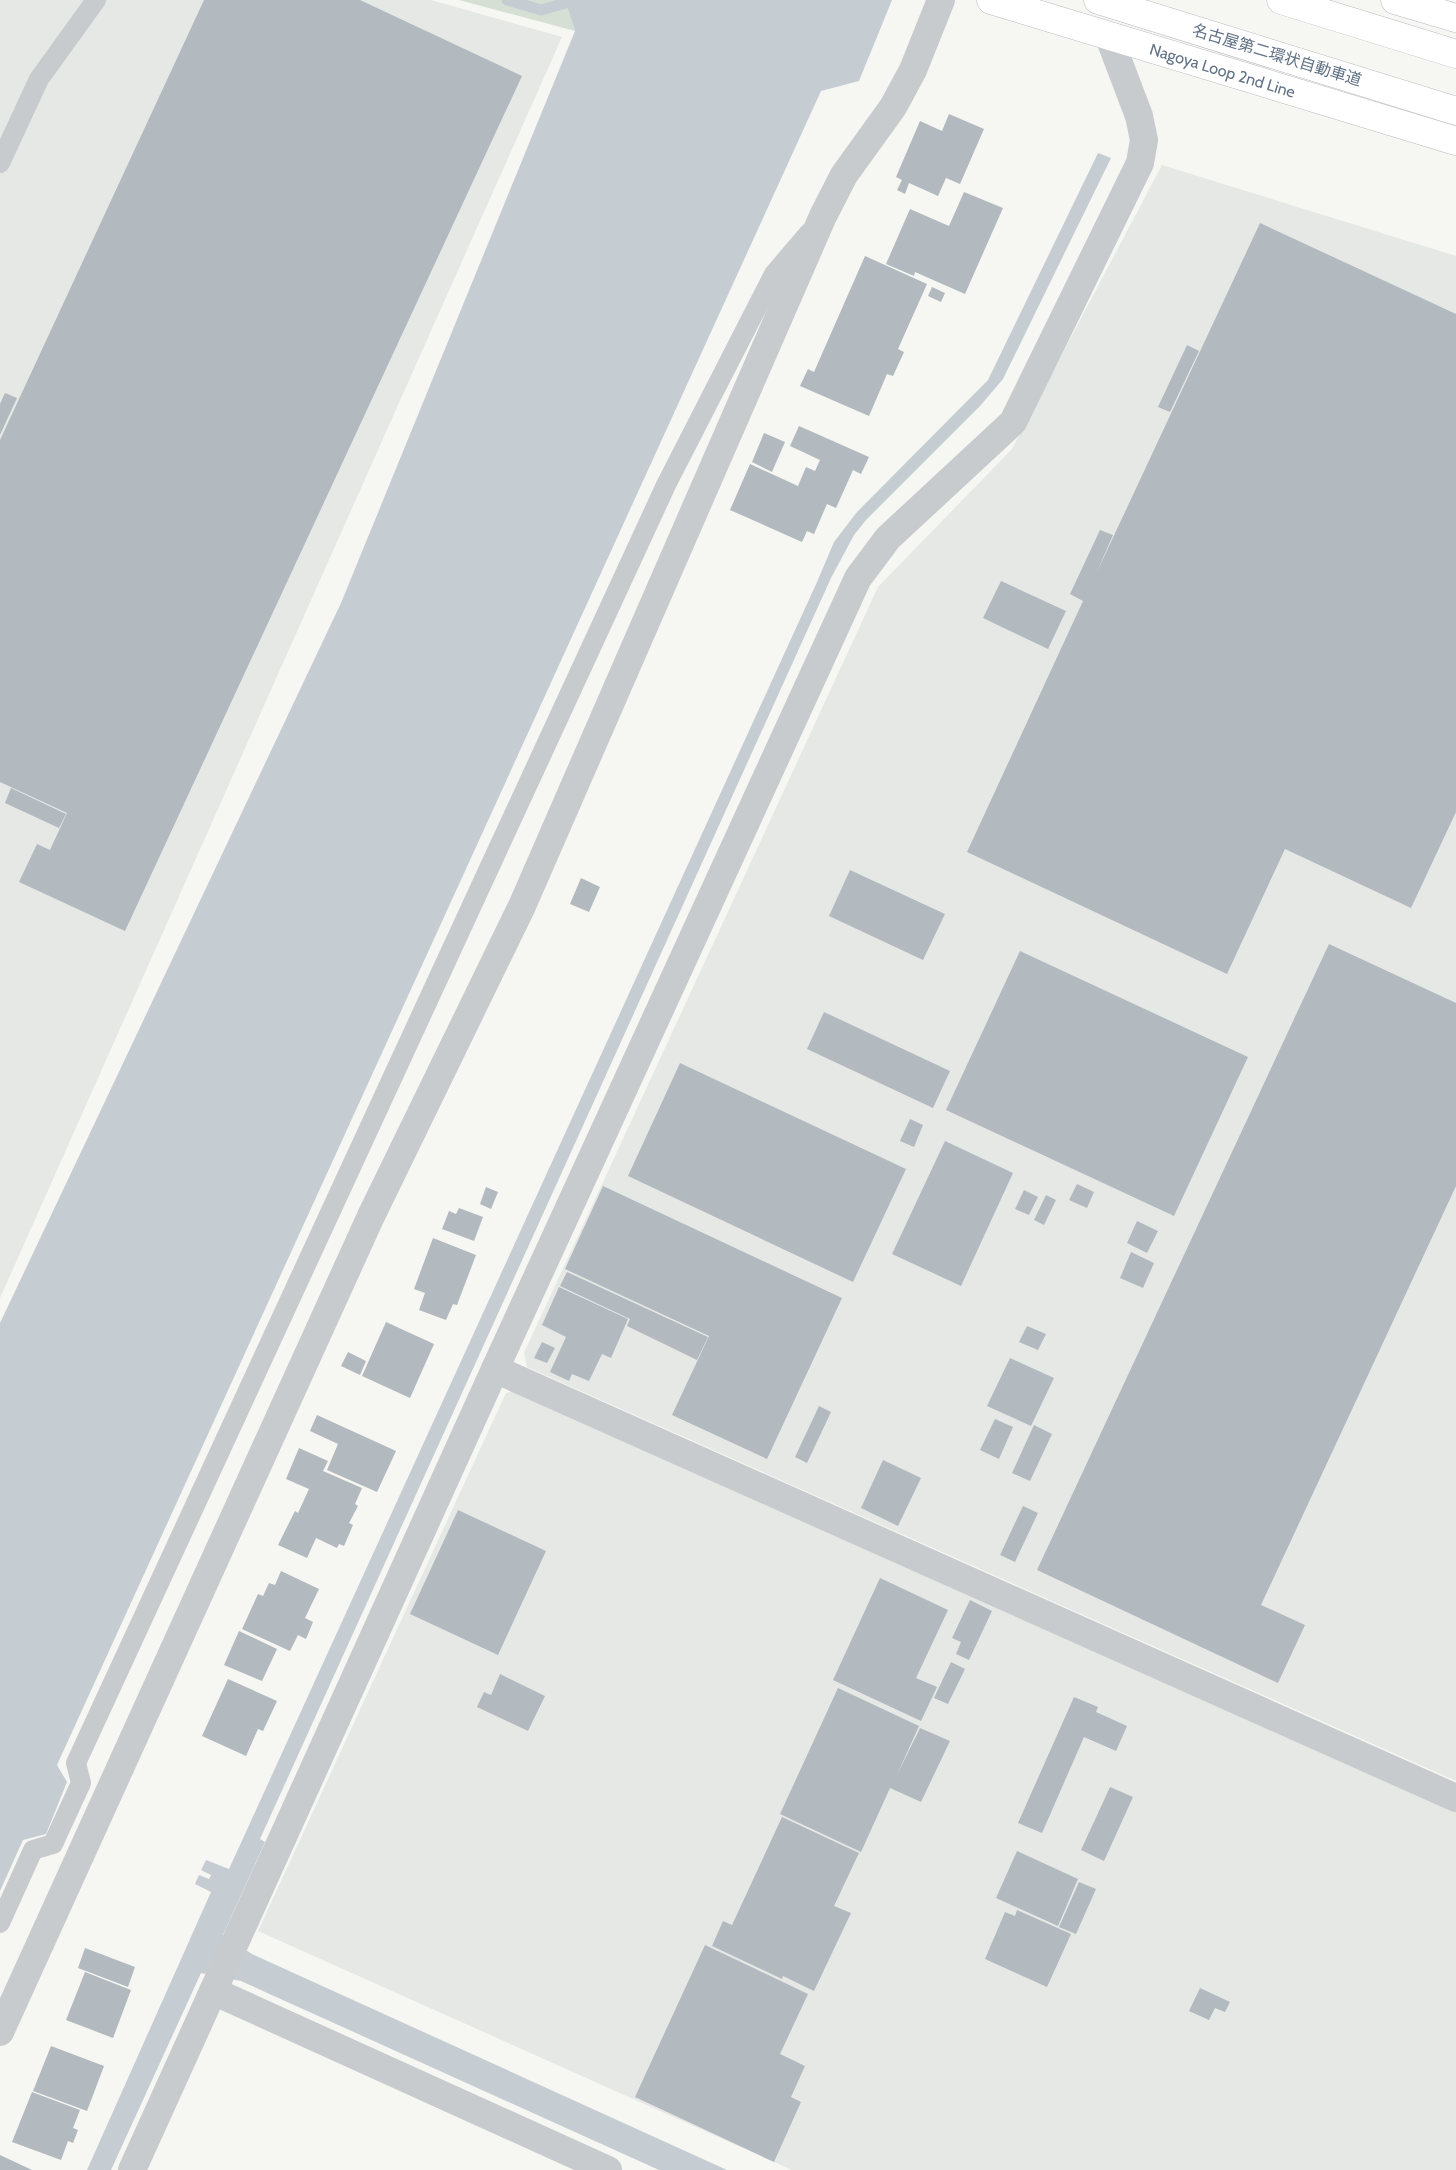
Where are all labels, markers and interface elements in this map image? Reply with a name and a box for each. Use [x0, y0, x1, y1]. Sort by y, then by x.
street label: 名古屋第二環状自動車道 [1190, 20, 1364, 90]
street label: Nagoya Loop 2nd Line [1148, 39, 1298, 101]

